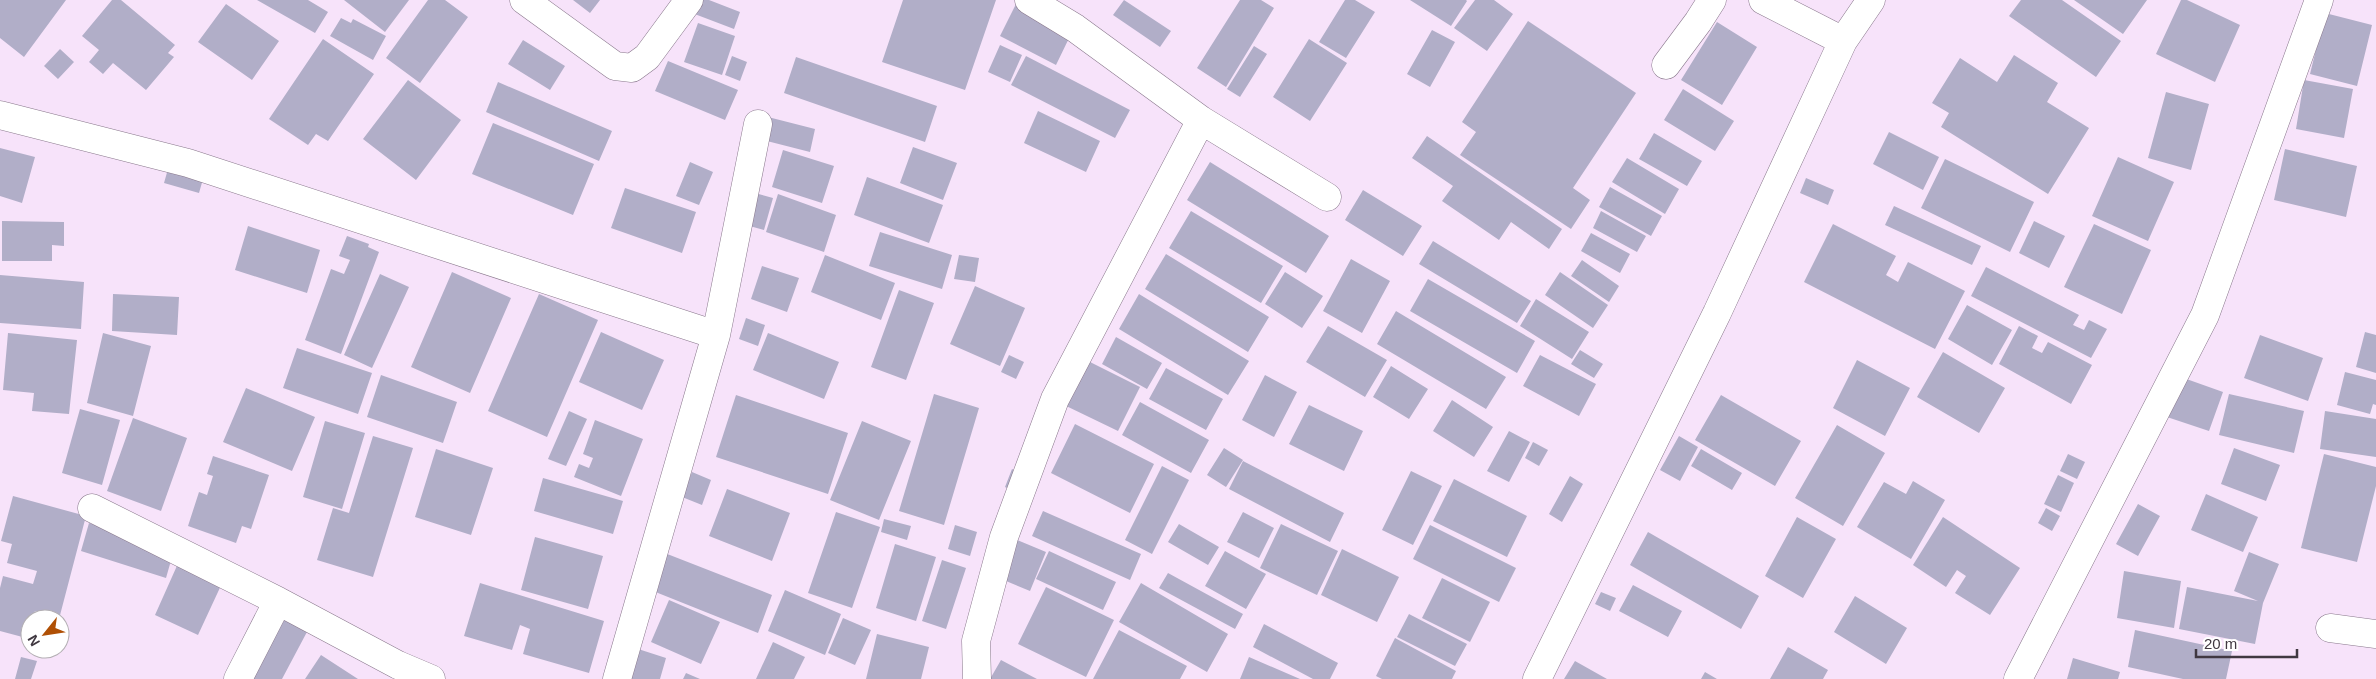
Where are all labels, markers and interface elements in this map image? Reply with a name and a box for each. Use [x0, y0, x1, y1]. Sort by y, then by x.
north arrow [20, 609, 70, 659]
scale bar [2196, 626, 2297, 658]
text: N [24, 632, 43, 649]
text: 20 m [2204, 635, 2237, 652]

